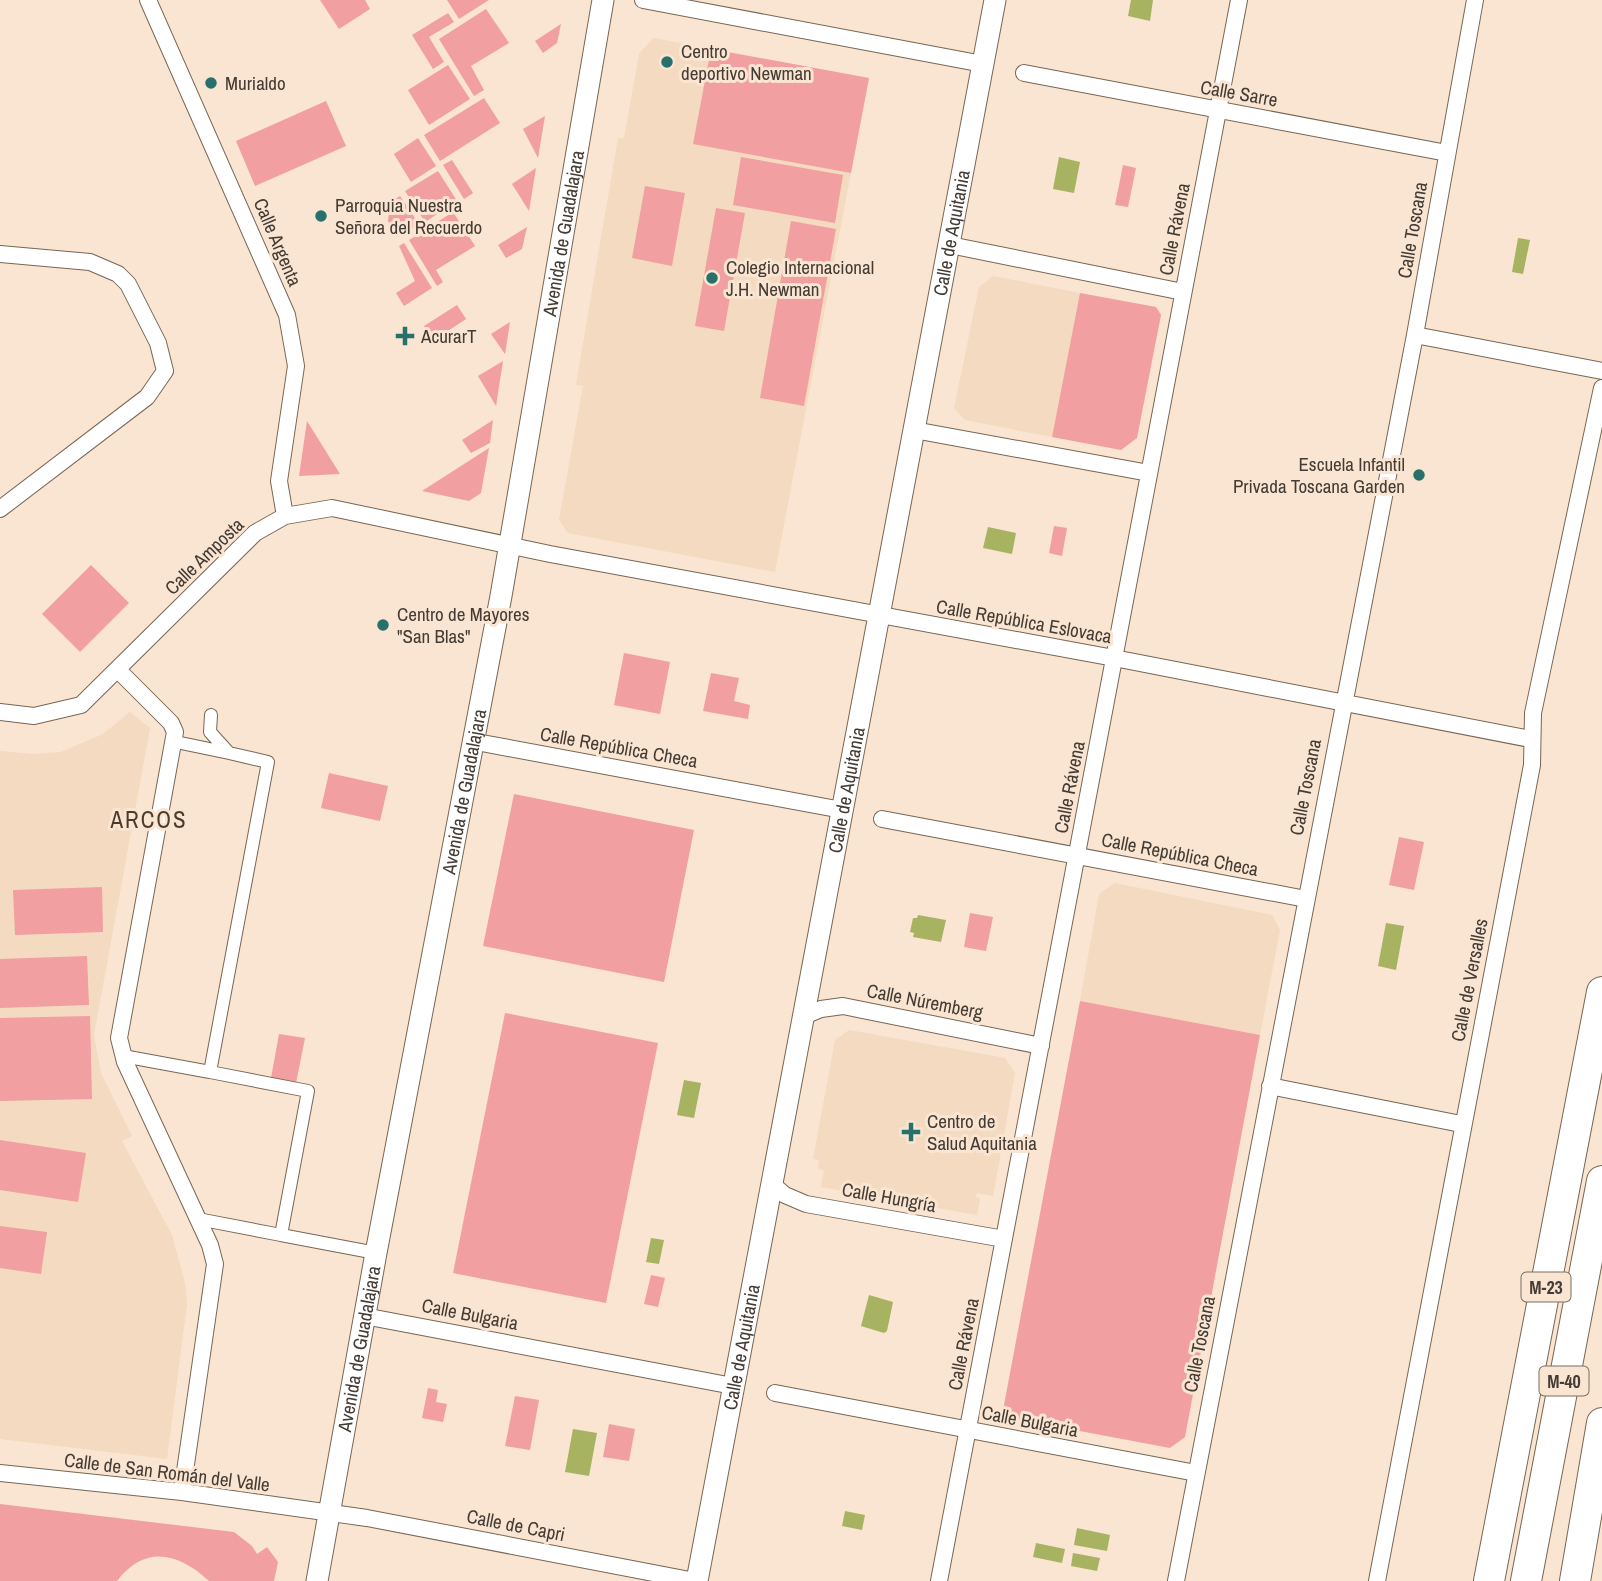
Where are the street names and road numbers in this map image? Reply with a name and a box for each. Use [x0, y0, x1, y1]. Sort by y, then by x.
street label: Calle Sarre [1198, 73, 1280, 113]
street label: Avenida de Guadalajara [536, 148, 590, 319]
street label: Calle de Aquitania [927, 167, 976, 298]
street label: Calle Toscana [1391, 179, 1433, 280]
street label: Calle Rávena [1152, 180, 1196, 277]
street label: Calle Argenta [248, 194, 308, 290]
street label: Calle Amposta [159, 512, 249, 600]
street label: Calle República Eslovaca [934, 593, 1114, 649]
street label: Avenida de Guadalajara [435, 706, 492, 877]
street label: Calle República Checa [538, 720, 700, 774]
street label: Calle de Aquitania [822, 725, 871, 855]
street label: Calle Toscana [1283, 736, 1327, 837]
street label: Calle Rávena [1047, 738, 1091, 835]
street label: Calle República Checa [1099, 826, 1261, 882]
street label: Calle de Versalles [1444, 916, 1494, 1044]
street label: Calle Núremberg [865, 977, 986, 1025]
street label: Calle Hungría [840, 1176, 938, 1218]
street label: Avenida de Guadalajara [331, 1263, 387, 1435]
road number: M-23 [1522, 1272, 1570, 1302]
street label: Calle de Aquitania [717, 1282, 766, 1412]
street label: Calle Bulgaria [419, 1292, 521, 1336]
street label: Calle Toscana [1177, 1293, 1221, 1394]
street label: Calle Rávena [941, 1295, 985, 1392]
road number: M-40 [1540, 1366, 1588, 1396]
street label: Calle Bulgaria [979, 1399, 1081, 1443]
street label: Calle de San Román del Valle [63, 1447, 271, 1497]
street label: Calle de Capri [465, 1503, 567, 1547]

